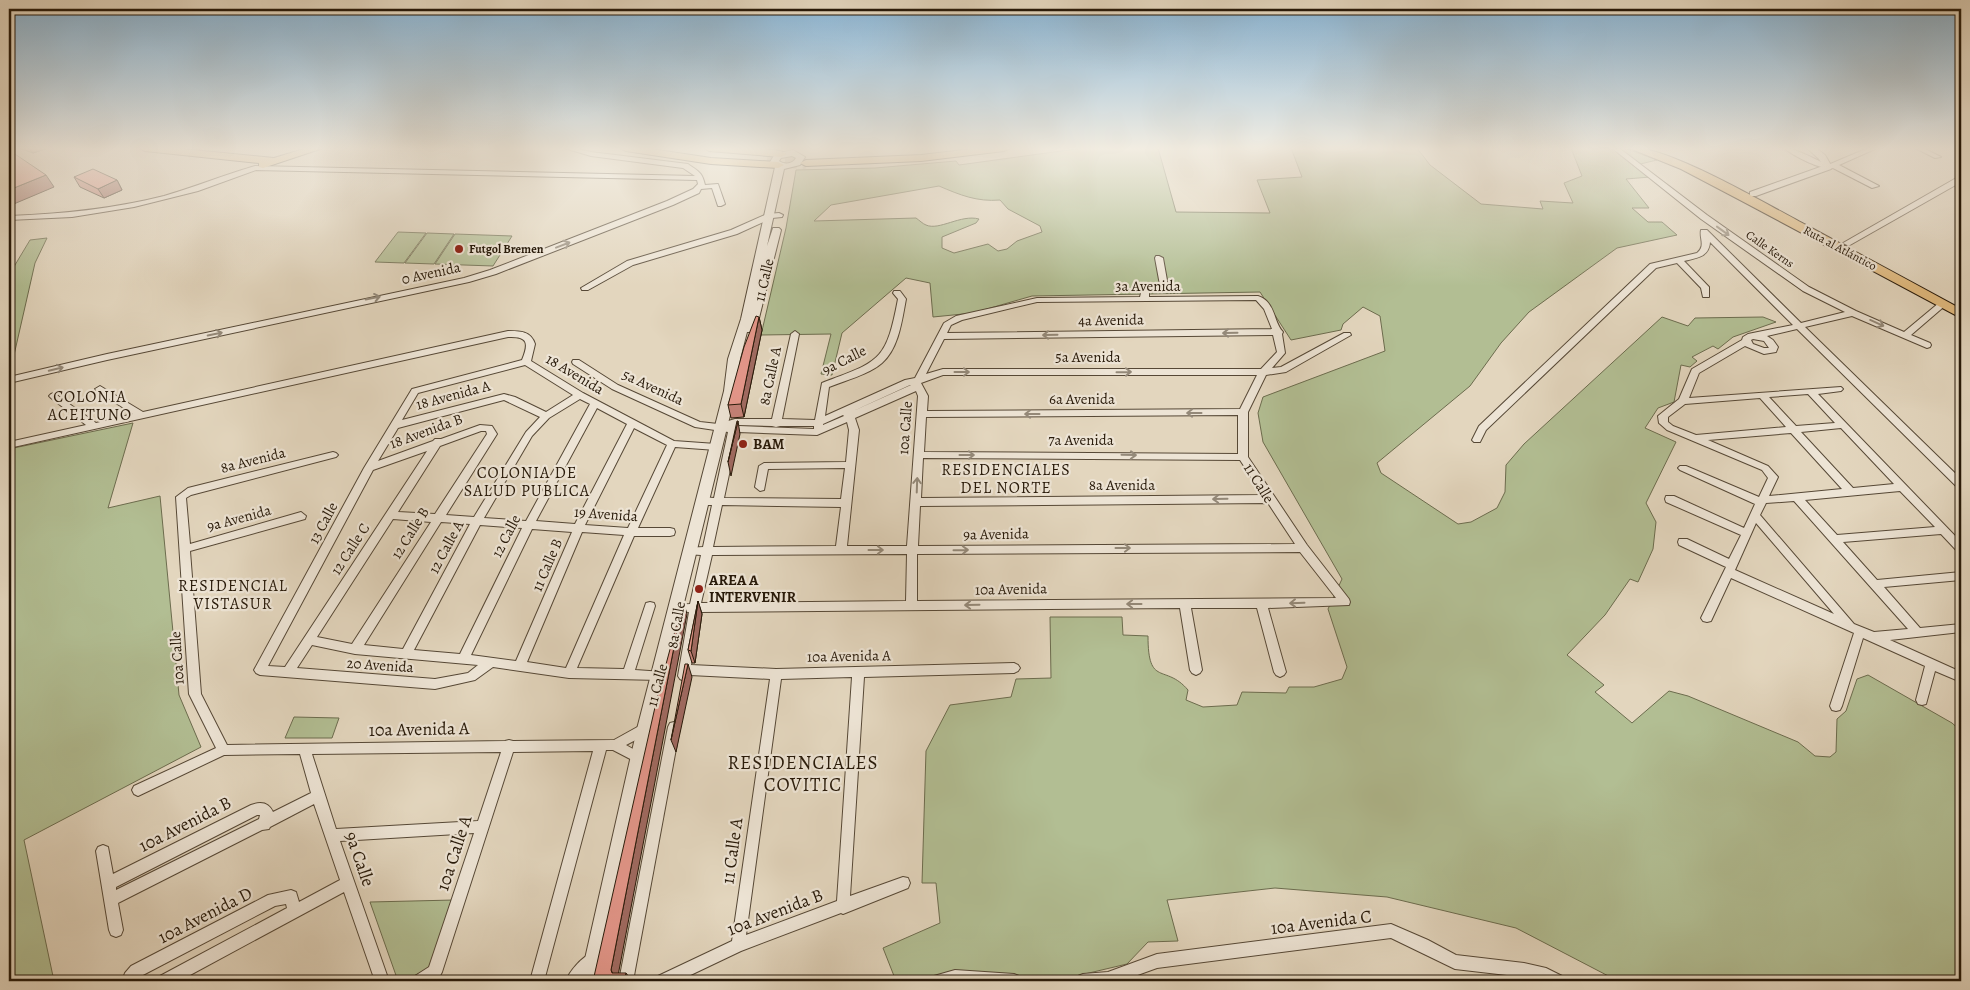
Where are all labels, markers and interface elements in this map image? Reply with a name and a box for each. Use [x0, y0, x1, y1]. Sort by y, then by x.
street label: Ruta al Atlántico [1801, 222, 1879, 274]
one-way arrow [1716, 226, 1730, 236]
street label: Calle Kerns [1743, 227, 1797, 272]
one-way arrow [555, 240, 570, 249]
place label: Futgol Bremen [469, 241, 544, 257]
marker: Futgol Bremen [453, 243, 465, 255]
street label: 11 Calle [749, 256, 779, 304]
street label: 0 Avenida [400, 257, 462, 289]
street label: 3a Avenida [1115, 276, 1181, 296]
one-way arrow [365, 293, 381, 303]
street label: 4a Avenida [1078, 309, 1144, 331]
one-way arrow [1869, 319, 1884, 329]
one-way arrow [1222, 328, 1238, 338]
one-way arrow [206, 329, 222, 338]
one-way arrow [1042, 330, 1058, 340]
street label: 9a Calle [818, 340, 870, 380]
street label: 8a Calle A [754, 345, 786, 407]
street label: 5a Avenida [1055, 347, 1121, 367]
street label: 18 Avenida [542, 349, 608, 399]
one-way arrow [48, 364, 64, 373]
street label: 5a Avenida [619, 364, 687, 410]
one-way arrow [954, 367, 970, 377]
one-way arrow [1116, 367, 1132, 377]
street label: 18 Avenida A [414, 375, 493, 415]
district label: COLONIA ACEITUNO [47, 386, 132, 426]
street label: 6a Avenida [1049, 389, 1115, 409]
street label: 10a Calle [893, 400, 917, 455]
one-way arrow [1186, 408, 1202, 418]
street label: 18 Avenida B [387, 409, 465, 453]
one-way arrow [1024, 409, 1040, 419]
street label: 7a Avenida [1048, 430, 1114, 450]
place label: BAM [753, 434, 785, 454]
marker: BAM [737, 438, 749, 450]
street label: 8a Avenida [218, 442, 288, 478]
one-way arrow [958, 450, 975, 460]
one-way arrow [1121, 450, 1137, 460]
district label: RESIDENCIALES DEL NORTE [941, 459, 1071, 499]
street label: 11 Calle [1239, 459, 1279, 507]
district label: COLONIA DE SALUD PUBLICA [464, 462, 590, 502]
street label: 8a Avenida [1089, 475, 1155, 495]
one-way arrow [912, 477, 921, 493]
one-way arrow [1212, 494, 1228, 504]
street label: 13 Calle [304, 498, 342, 547]
street label: 9a Avenida [205, 500, 273, 536]
street label: 19 Avenida [573, 502, 639, 526]
street label: 12 Calle B [386, 503, 434, 563]
street label: 12 Calle [487, 511, 525, 561]
street label: 12 Calle A [424, 517, 468, 577]
street label: 12 Calle C [326, 519, 374, 579]
street label: 9a Avenida [963, 523, 1029, 545]
street label: 11 Calle B [527, 535, 567, 594]
one-way arrow [1114, 543, 1131, 553]
one-way arrow [868, 545, 884, 555]
one-way arrow [952, 545, 968, 554]
place label: AREA A INTERVENIR [708, 570, 796, 607]
district label: RESIDENCIAL VISTASUR [178, 575, 288, 615]
street label: 10a Avenida [975, 578, 1047, 600]
marker: AREA A INTERVENIR [693, 583, 705, 595]
one-way arrow [1126, 599, 1142, 609]
one-way arrow [1289, 599, 1305, 608]
street label: 8a Calle [662, 600, 690, 650]
one-way arrow [964, 600, 980, 610]
street label: 10a Calle [165, 630, 189, 685]
street label: 10a Avenida A [807, 645, 891, 667]
street label: 20 Avenida [346, 653, 414, 677]
street label: 11 Calle [642, 661, 672, 709]
street label: 10a Avenida A [368, 716, 470, 742]
district label: RESIDENCIALES COVITIC [727, 750, 879, 798]
street label: 10a Avenida B [135, 790, 235, 858]
street label: 10a Calle A [430, 812, 478, 894]
street label: 11 Calle A [715, 816, 749, 886]
street label: 9a Calle [339, 828, 381, 890]
street label: 10a Avenida D [154, 881, 256, 949]
street label: 10a Avenida B [724, 883, 826, 941]
street label: 10a Avenida C [1269, 904, 1373, 940]

